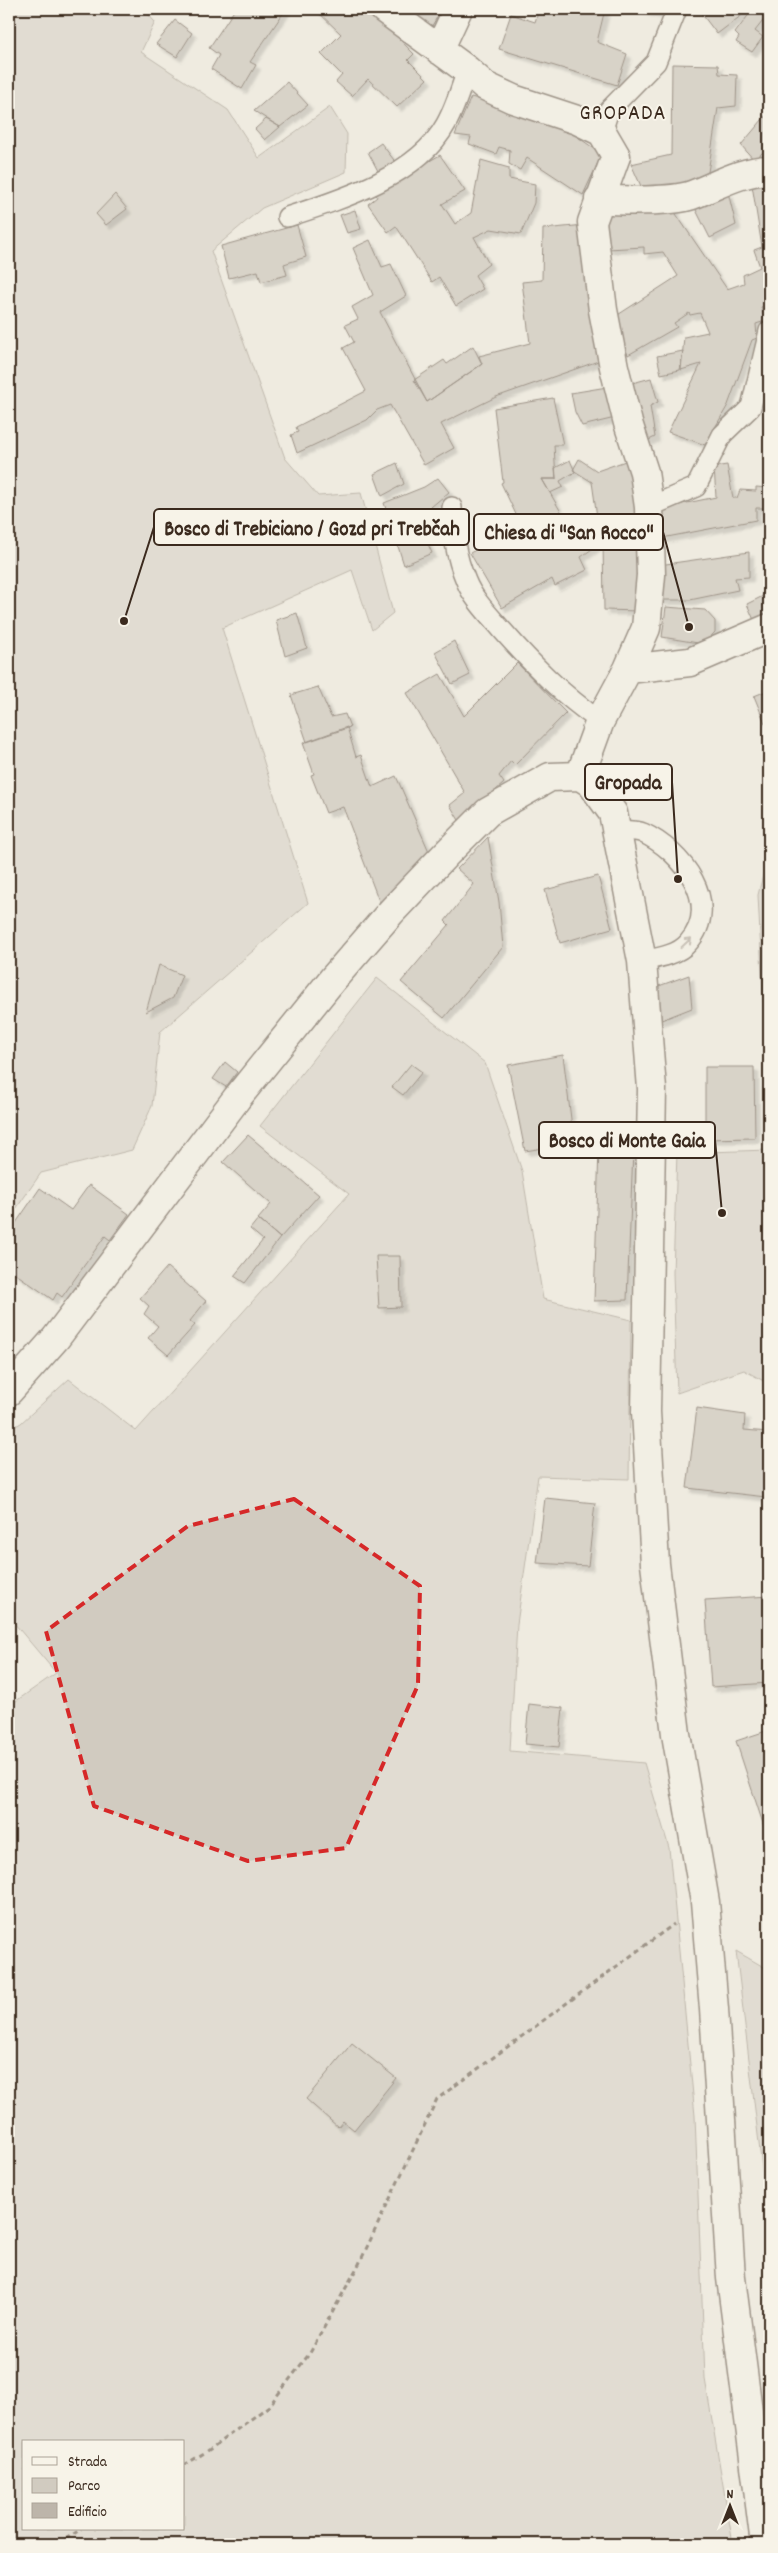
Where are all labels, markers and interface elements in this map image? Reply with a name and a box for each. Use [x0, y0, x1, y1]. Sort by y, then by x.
district label: GROPADA [580, 99, 666, 130]
callout: Bosco di Trebiciano / Gozd pri Trebčah [154, 509, 469, 545]
callout: Chiesa di "San Rocco" [474, 514, 663, 550]
text: Bosco di Trebiciano / Gozd pri Trebčah [164, 516, 460, 546]
text: Chiesa di "San Rocco" [484, 520, 654, 550]
callout: Gropada [585, 764, 672, 800]
text: Gropada [595, 770, 663, 800]
one-way arrow [680, 937, 692, 949]
callout: Bosco di Monte Gaia [539, 1122, 715, 1158]
text: Bosco di Monte Gaia [549, 1128, 706, 1158]
legend [22, 2440, 185, 2530]
text: Strada [68, 2452, 108, 2474]
text: Parco [68, 2476, 100, 2498]
north arrow [706, 2480, 756, 2530]
text: N [727, 2485, 734, 2505]
text: Edificio [68, 2502, 107, 2524]

